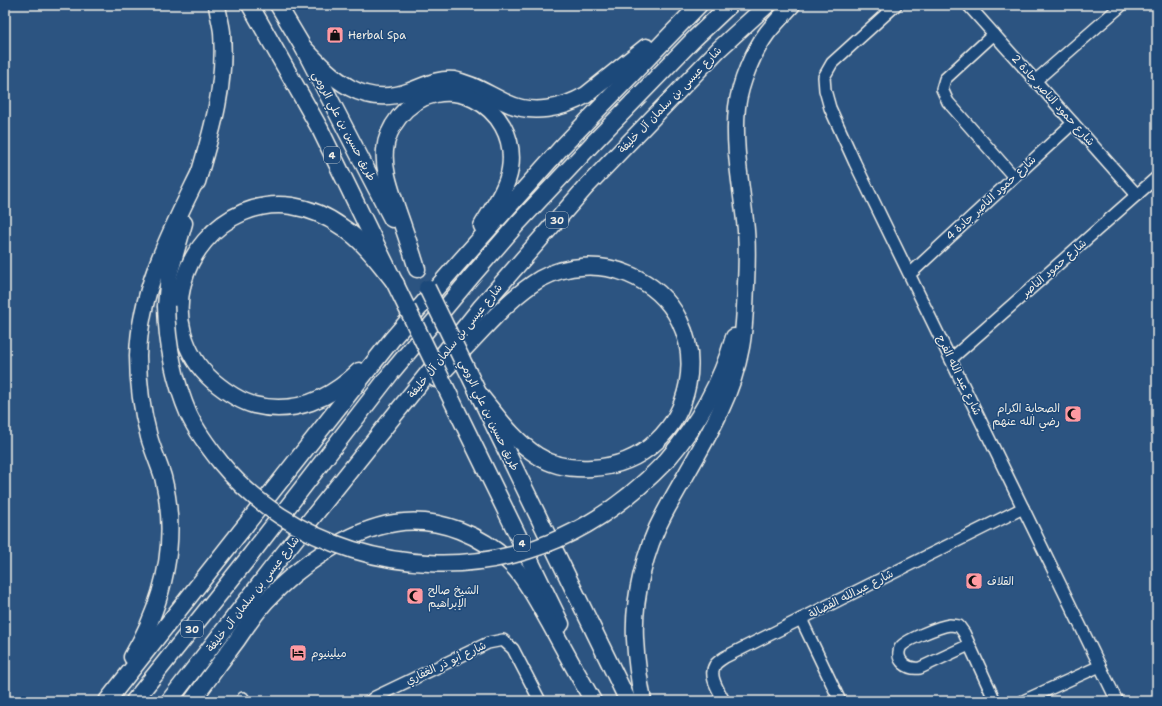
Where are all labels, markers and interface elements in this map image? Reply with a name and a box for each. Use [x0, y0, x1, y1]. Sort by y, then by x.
shop icon: Herbal Spa [325, 25, 345, 45]
place label: Herbal Spa [348, 28, 406, 43]
street label: شارع عيسى بن سلمان آل خليفة [615, 43, 726, 157]
street label: شارع حمود الناصر جادة 2 [1007, 51, 1098, 150]
street label: طريق حسين بن علي الرومي [306, 68, 379, 185]
road number: 4 [324, 147, 340, 163]
street label: شارع حمود الناصر جادة 4 [943, 152, 1040, 244]
road number: 30 [546, 212, 568, 228]
street label: شارع حمود الناصر [1018, 236, 1090, 302]
street label: شارع عيسى بن سلمان آل خليفة [404, 281, 507, 402]
street label: شارع عبد الله الفرج [932, 332, 985, 418]
street label: طريق حسين بن علي الرومي [453, 357, 523, 475]
place label: الصحابة الكرام رضي الله عنهم [992, 401, 1060, 432]
mosque icon: الصحابة الكرام رضي الله عنهم [1063, 404, 1083, 424]
street label: شارع عيسى بن سلمان آل خليفة [203, 533, 304, 656]
road number: 4 [514, 535, 530, 551]
street label: شارع عبدالله الفضالة [806, 566, 896, 623]
mosque icon: القلاف [964, 571, 984, 591]
place label: القلاف [987, 574, 1014, 589]
place label: الشيخ صالح الإبراهيم [428, 583, 479, 612]
mosque icon: الشيخ صالح الإبراهيم [405, 586, 425, 606]
road number: 30 [181, 621, 203, 637]
street label: شارع أبو ذر الغفاري [403, 638, 489, 689]
hotel icon: ميلينيوم [288, 643, 308, 663]
place label: ميلينيوم [311, 646, 347, 662]

